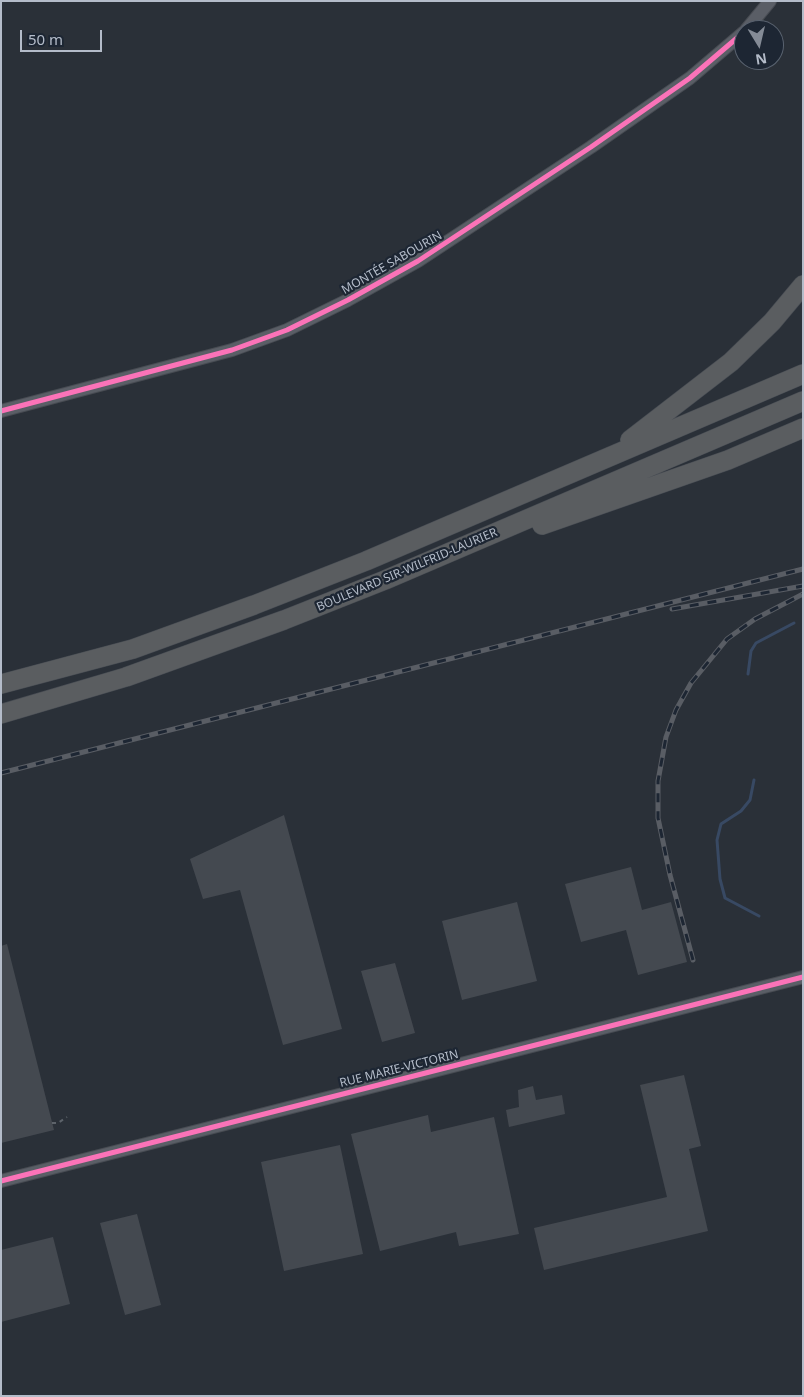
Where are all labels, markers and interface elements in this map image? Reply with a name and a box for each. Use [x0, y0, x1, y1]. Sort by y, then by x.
scale bar [22, 20, 105, 52]
north arrow [734, 20, 784, 70]
text: 50 m [28, 29, 63, 49]
text: N [754, 49, 768, 70]
street label: MONTÉE SABOURIN [339, 228, 445, 298]
street label: BOULEVARD SIR-WILFRID-LAURIER [314, 525, 500, 615]
street label: RUE MARIE-VICTORIN [338, 1047, 460, 1091]

